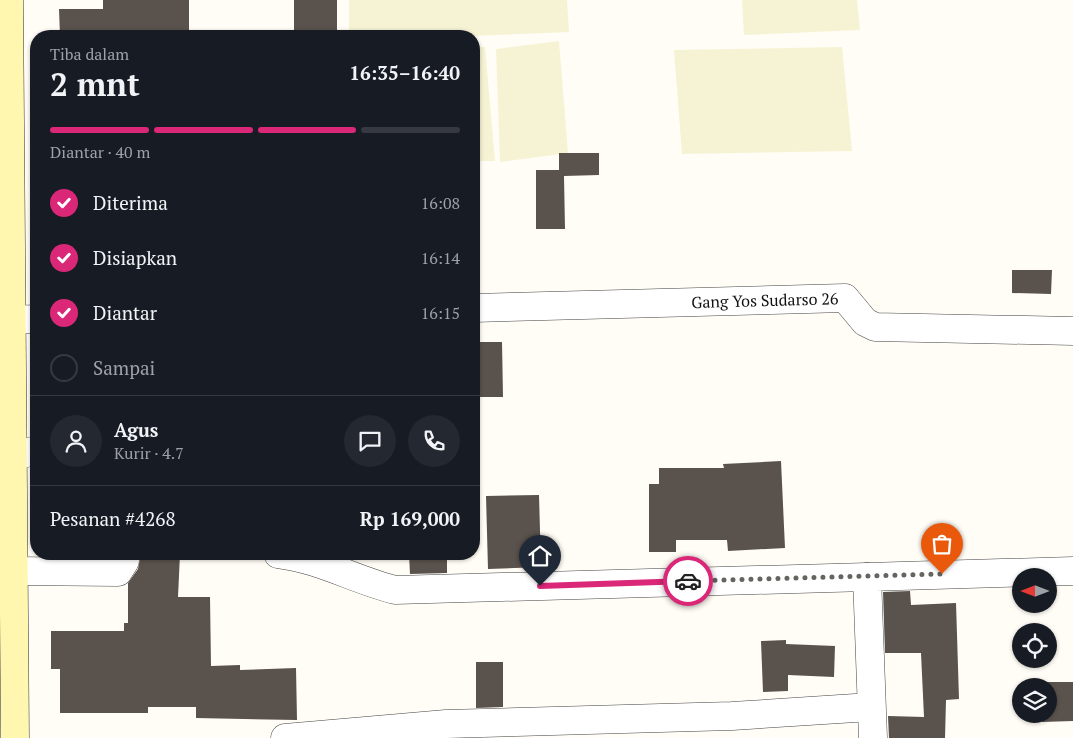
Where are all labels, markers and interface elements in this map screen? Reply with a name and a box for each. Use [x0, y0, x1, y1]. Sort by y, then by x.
text: Tiba dalam [50, 43, 129, 65]
text: 16:35–16:40 [349, 60, 460, 85]
text: 2 mnt [50, 63, 140, 105]
text: Diantar · 40 m [50, 141, 150, 163]
icon: check [50, 189, 78, 217]
text: Diterima [93, 190, 168, 215]
text: 16:08 [421, 192, 460, 214]
icon: check [50, 244, 78, 272]
text: Disiapkan [93, 245, 177, 270]
text: 16:14 [421, 247, 460, 269]
street label: Gang Yos Sudarso 26 [691, 287, 839, 313]
icon: check [50, 299, 78, 327]
text: Diantar [93, 300, 157, 325]
text: 16:15 [421, 302, 460, 324]
text: Sampai [93, 355, 155, 380]
button: person [50, 415, 102, 467]
button: chat [344, 415, 396, 467]
button: phone [408, 415, 460, 467]
text: Agus [114, 417, 158, 442]
text: Kurir · 4.7 [114, 442, 184, 464]
text: Pesanan #4268 [50, 506, 176, 531]
text: Rp 169,000 [360, 506, 460, 531]
pin [921, 523, 963, 574]
icon: bag [928, 530, 956, 558]
pin [519, 535, 561, 586]
icon: home [526, 542, 554, 570]
courier [663, 556, 713, 606]
icon: car [674, 567, 702, 595]
north arrow [1012, 568, 1058, 612]
map controls [1012, 568, 1057, 723]
button: locate [1012, 623, 1057, 668]
button: layers [1012, 678, 1057, 723]

